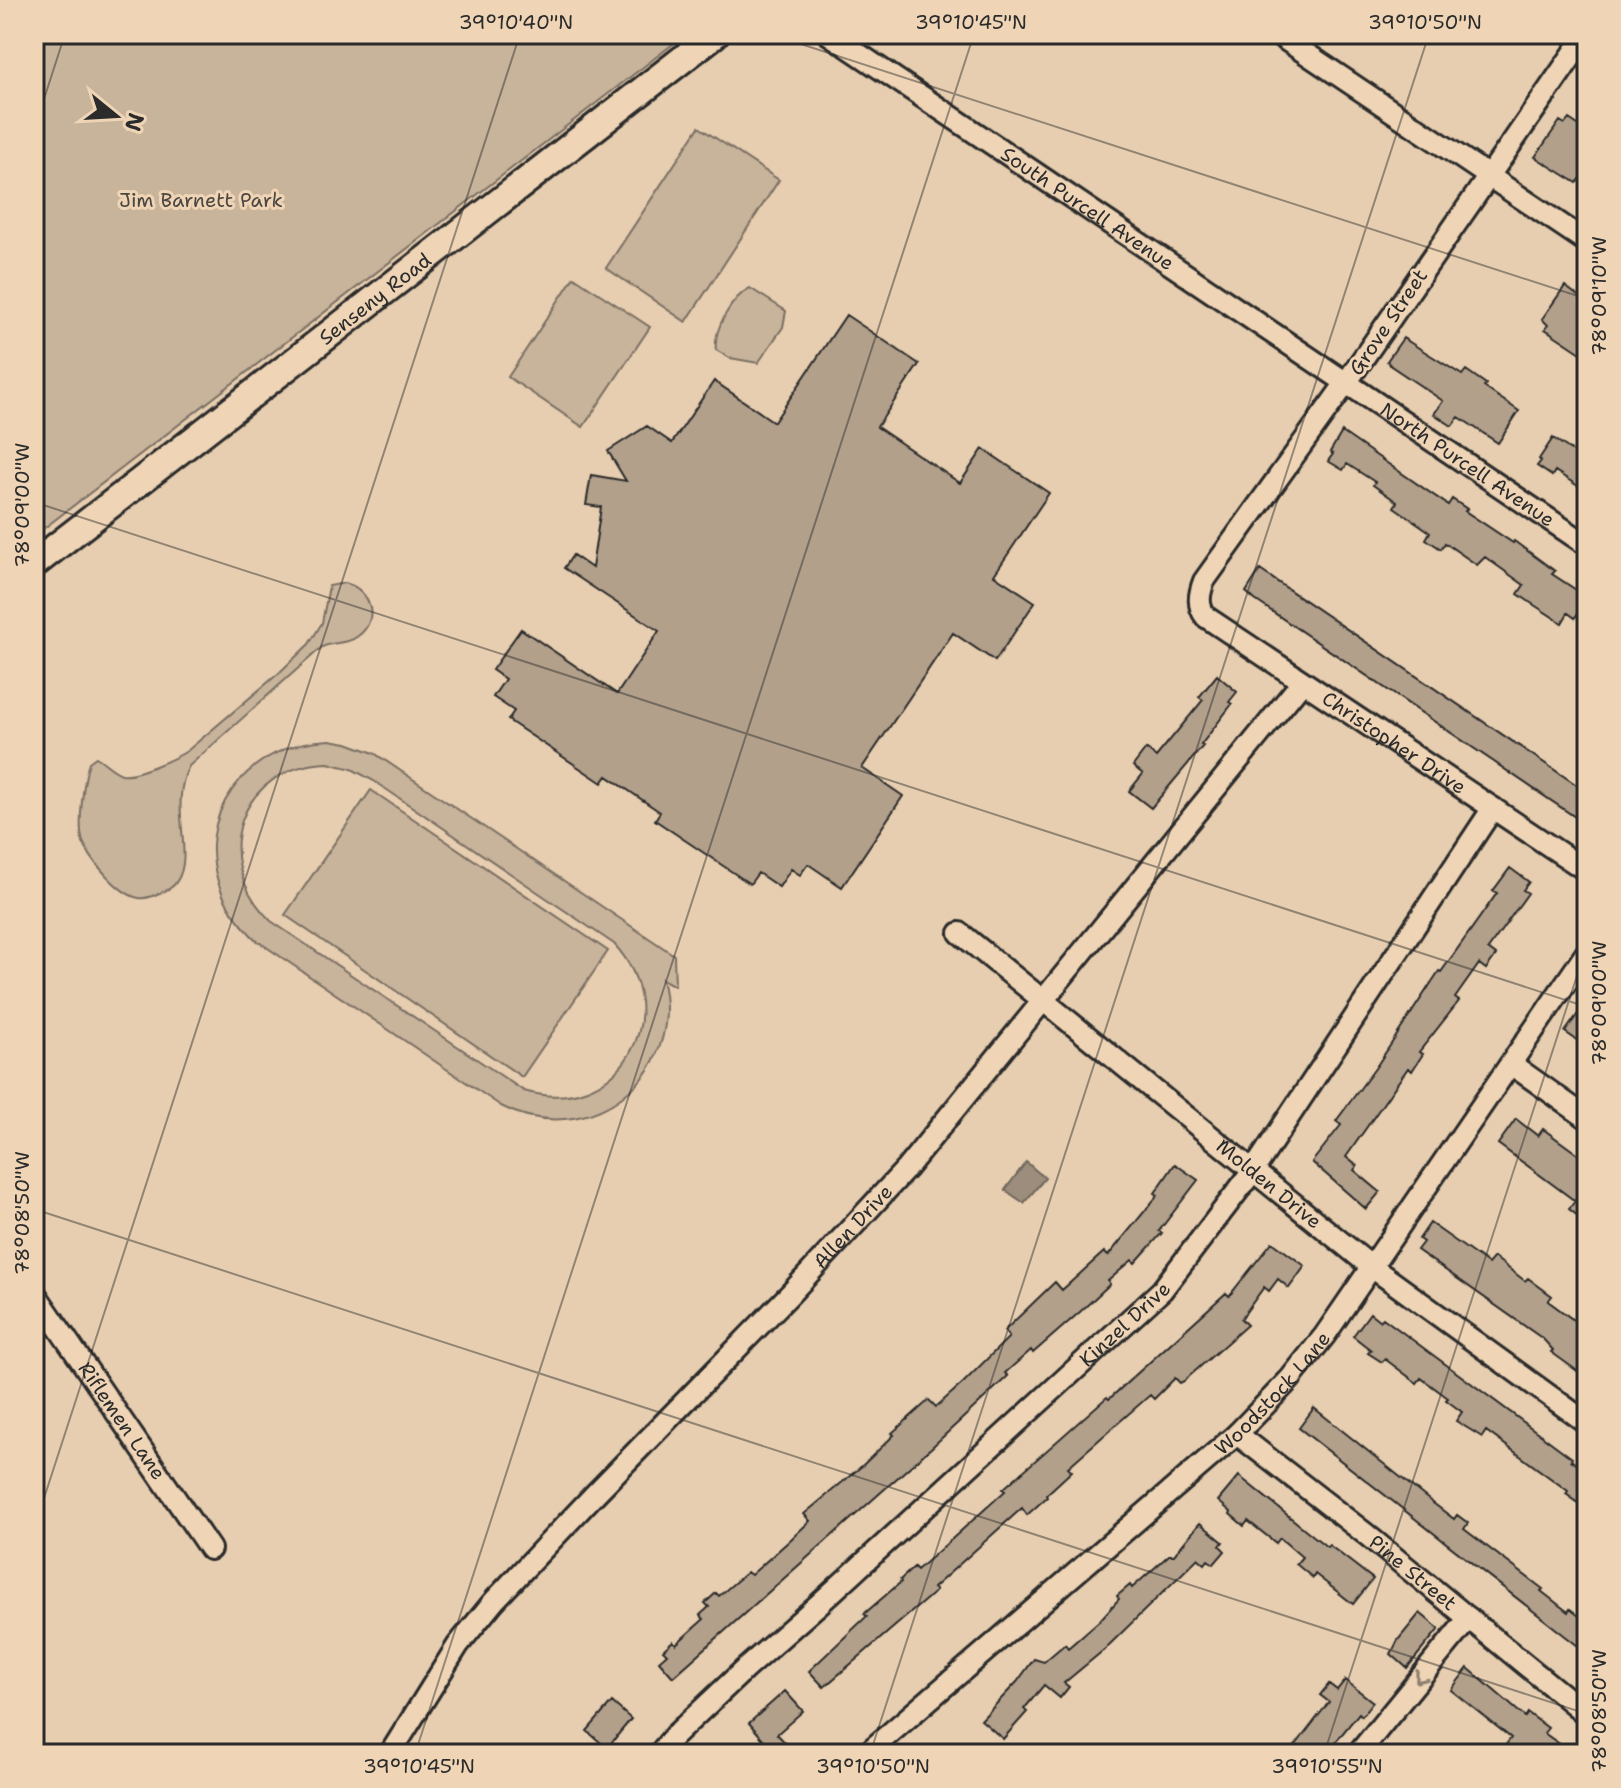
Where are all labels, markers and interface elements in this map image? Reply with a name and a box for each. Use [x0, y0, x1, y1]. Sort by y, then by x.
text: 39°10'40"N [459, 9, 573, 35]
text: 39°10'45"N [915, 9, 1027, 35]
text: 39°10'50"N [1368, 9, 1482, 35]
north arrow [76, 76, 156, 156]
text: N [118, 109, 151, 135]
street label: South Purcell Avenue [996, 141, 1179, 276]
park label: Jim Barnett Park [119, 187, 283, 213]
text: 78°09'10"W [1586, 236, 1612, 356]
street label: Senseny Road [313, 247, 437, 351]
street label: Grove Street [1343, 264, 1433, 380]
street label: North Purcell Avenue [1375, 396, 1560, 532]
text: 78°09'00"W [9, 442, 35, 568]
street label: Christopher Drive [1317, 685, 1471, 800]
text: 78°09'00"W [1586, 940, 1612, 1066]
street label: Molden Drive [1211, 1133, 1327, 1234]
text: 78°08'50"W [9, 1151, 35, 1275]
street label: Allen Drive [807, 1179, 898, 1274]
street label: Kinzel Drive [1074, 1277, 1176, 1372]
street label: Woodstock Lane [1209, 1326, 1336, 1461]
street label: Riflemen Lane [73, 1357, 172, 1485]
street label: Pine Street [1364, 1529, 1462, 1616]
text: 78°08'50"W [1586, 1649, 1612, 1773]
one-way arrow [1415, 1669, 1430, 1683]
text: 39°10'45"N [363, 1753, 475, 1779]
text: 39°10'50"N [816, 1753, 930, 1779]
text: 39°10'55"N [1271, 1753, 1383, 1779]

